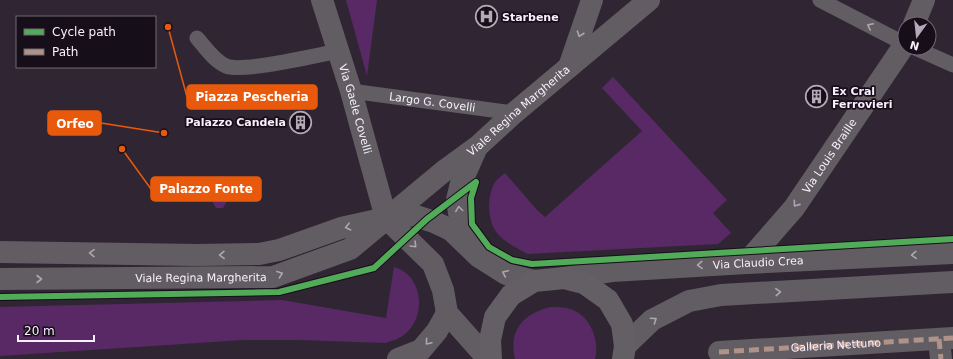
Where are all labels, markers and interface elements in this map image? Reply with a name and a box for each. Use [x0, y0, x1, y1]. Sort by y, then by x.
hospital icon: Starbene [473, 4, 499, 30]
place label: Starbene [502, 11, 559, 24]
legend [16, 16, 156, 68]
north arrow [897, 16, 937, 56]
one-way arrow [867, 23, 875, 31]
text: Cycle path [52, 25, 116, 39]
one-way arrow [577, 30, 585, 37]
text: N [908, 38, 921, 53]
text: Path [52, 45, 78, 59]
street label: Via Gaele Covelli [336, 63, 374, 155]
street label: Viale Regina Margherita [465, 63, 573, 159]
building icon: Ex Cral Ferrovieri [804, 84, 830, 110]
callout: Piazza Pescheria [187, 85, 317, 109]
place label: Ex Cral Ferrovieri [832, 85, 893, 111]
text: Piazza Pescheria [195, 90, 309, 104]
street label: Largo G. Covelli [388, 90, 476, 115]
building icon: Palazzo Candela [288, 109, 314, 135]
callout: Orfeo [48, 111, 101, 135]
place label: Palazzo Candela [186, 116, 286, 129]
street label: Via Louis Braille [800, 116, 860, 196]
text: Orfeo [56, 117, 94, 131]
callout: Palazzo Fonte [151, 177, 261, 201]
text: Palazzo Fonte [159, 182, 253, 196]
one-way arrow [793, 200, 801, 207]
one-way arrow [455, 206, 464, 212]
one-way arrow [345, 222, 351, 230]
one-way arrow [409, 240, 417, 248]
one-way arrow [89, 249, 95, 258]
one-way arrow [219, 250, 225, 259]
one-way arrow [911, 251, 917, 259]
street label: Via Claudio Crea [713, 254, 804, 272]
one-way arrow [697, 261, 703, 270]
one-way arrow [277, 270, 284, 279]
one-way arrow [502, 270, 509, 278]
street label: Viale Regina Margherita [135, 271, 267, 285]
one-way arrow [36, 275, 42, 283]
one-way arrow [775, 287, 781, 296]
scale bar [18, 317, 94, 343]
one-way arrow [649, 318, 656, 325]
text: 20 m [24, 324, 55, 338]
street label: Galleria Nettuno [790, 336, 882, 355]
one-way arrow [426, 338, 433, 345]

